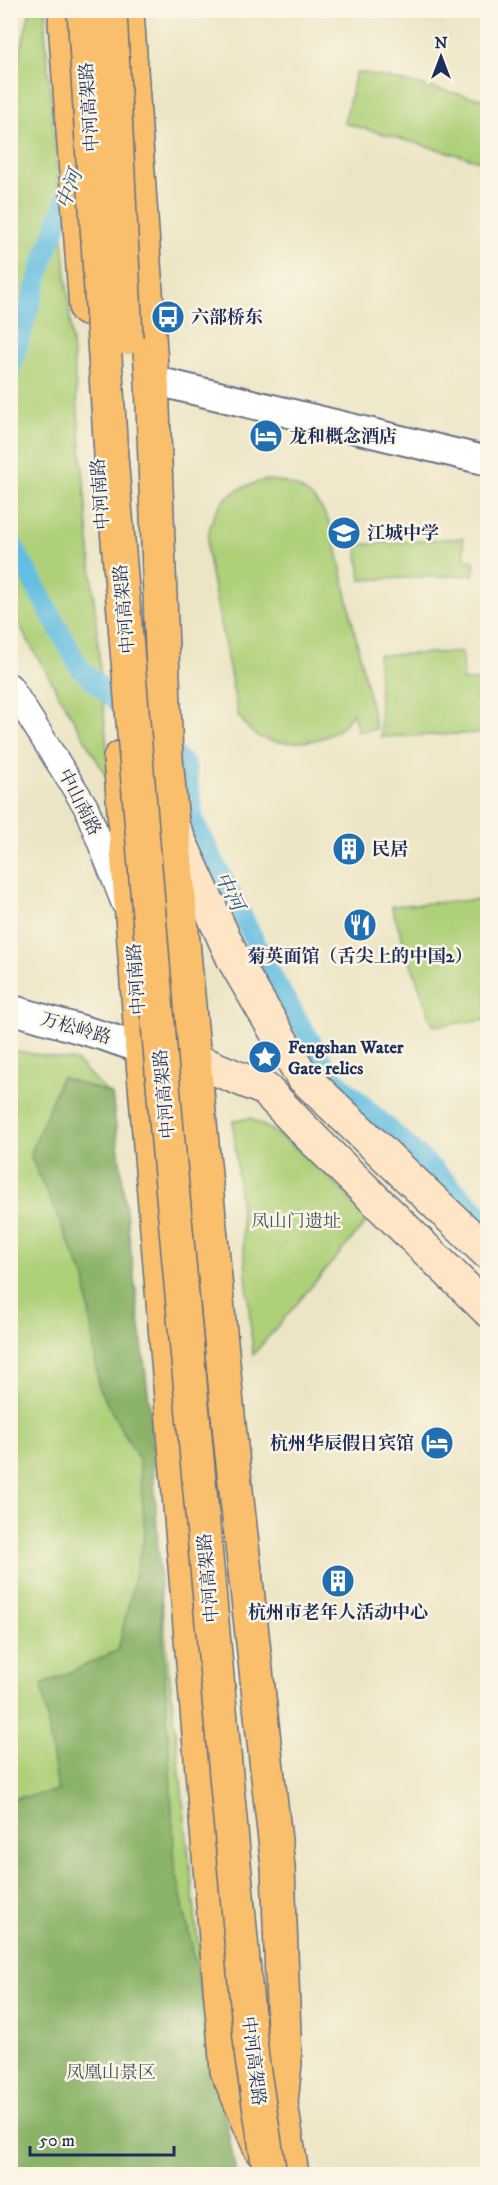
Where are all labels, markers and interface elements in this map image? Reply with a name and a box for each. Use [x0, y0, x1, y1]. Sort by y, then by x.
north arrow [411, 27, 471, 87]
text: N [434, 33, 448, 53]
street label: 中河高架路 [76, 61, 104, 153]
water label: 中河 [52, 164, 90, 213]
bus stop icon: 六部桥东 [150, 299, 186, 335]
place label: 六部桥东 [191, 307, 263, 329]
hotel icon: 龙和概念酒店 [248, 418, 284, 454]
place label: 龙和概念酒店 [289, 426, 397, 448]
street label: 中河南路 [88, 457, 114, 531]
school or university icon: 江城中学 [326, 515, 362, 551]
place label: 江城中学 [367, 523, 439, 545]
street label: 中河高架路 [110, 563, 140, 655]
street label: 中山南路 [53, 765, 105, 840]
building icon: 民居 [331, 831, 367, 867]
place label: 民居 [372, 839, 408, 861]
water label: 中河 [208, 868, 250, 918]
restaurant icon: 菊英面馆（舌尖上的中国2） [342, 907, 378, 943]
street label: 中河南路 [124, 942, 150, 1016]
place label: 菊英面馆（舌尖上的中国2） [248, 946, 472, 968]
street label: 万松岭路 [38, 1008, 113, 1049]
place label: Fengshan Water Gate relics [288, 1037, 404, 1080]
place icon: Fengshan Water Gate relics [247, 1039, 283, 1075]
street label: 中河高架路 [150, 1048, 180, 1140]
park label: 凤山门遗址 [251, 1211, 341, 1233]
hotel icon: 杭州华辰假日宾馆 [419, 1425, 455, 1461]
place label: 杭州华辰假日宾馆 [270, 1433, 414, 1455]
street label: 中河高架路 [194, 1532, 224, 1624]
building icon: 杭州市老年人活动中心 [320, 1563, 356, 1599]
place label: 杭州市老年人活动中心 [248, 1602, 428, 1624]
street label: 中河高架路 [237, 2015, 269, 2107]
park label: 凤凰山景区 [66, 2062, 156, 2084]
scale bar [30, 2119, 174, 2157]
text: 50 m [39, 2130, 75, 2152]

